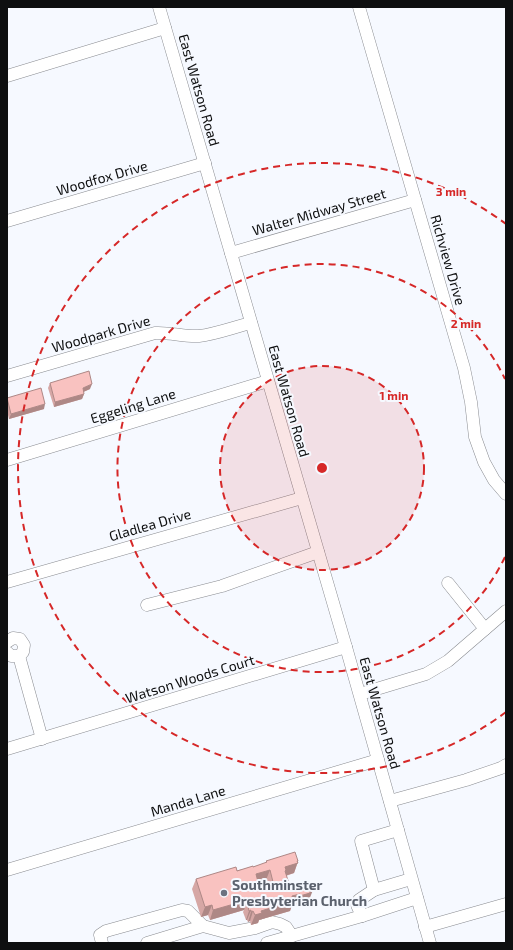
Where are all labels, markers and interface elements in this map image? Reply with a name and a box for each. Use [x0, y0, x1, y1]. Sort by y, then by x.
street label: East Watson Road [175, 32, 224, 148]
street label: Woodfox Drive [54, 156, 149, 199]
street label: Walter Midway Street [250, 184, 388, 239]
text: 3 min [436, 184, 466, 198]
street label: Richview Drive [427, 213, 469, 307]
street label: Woodpark Drive [50, 311, 152, 356]
text: 2 min [451, 316, 481, 330]
street label: East Watson Road [265, 343, 314, 459]
street label: Eggeling Lane [88, 385, 177, 427]
text: 1 min [380, 388, 408, 402]
centre of rings [315, 461, 329, 475]
street label: Gladlea Drive [107, 505, 193, 544]
street label: Watson Woods Court [123, 651, 257, 706]
street label: East Watson Road [356, 655, 405, 771]
street label: Manda Lane [148, 781, 227, 820]
place label: Southminster Presbyterian Church [232, 876, 367, 909]
marker: Southminster Presbyterian Church [219, 888, 229, 898]

